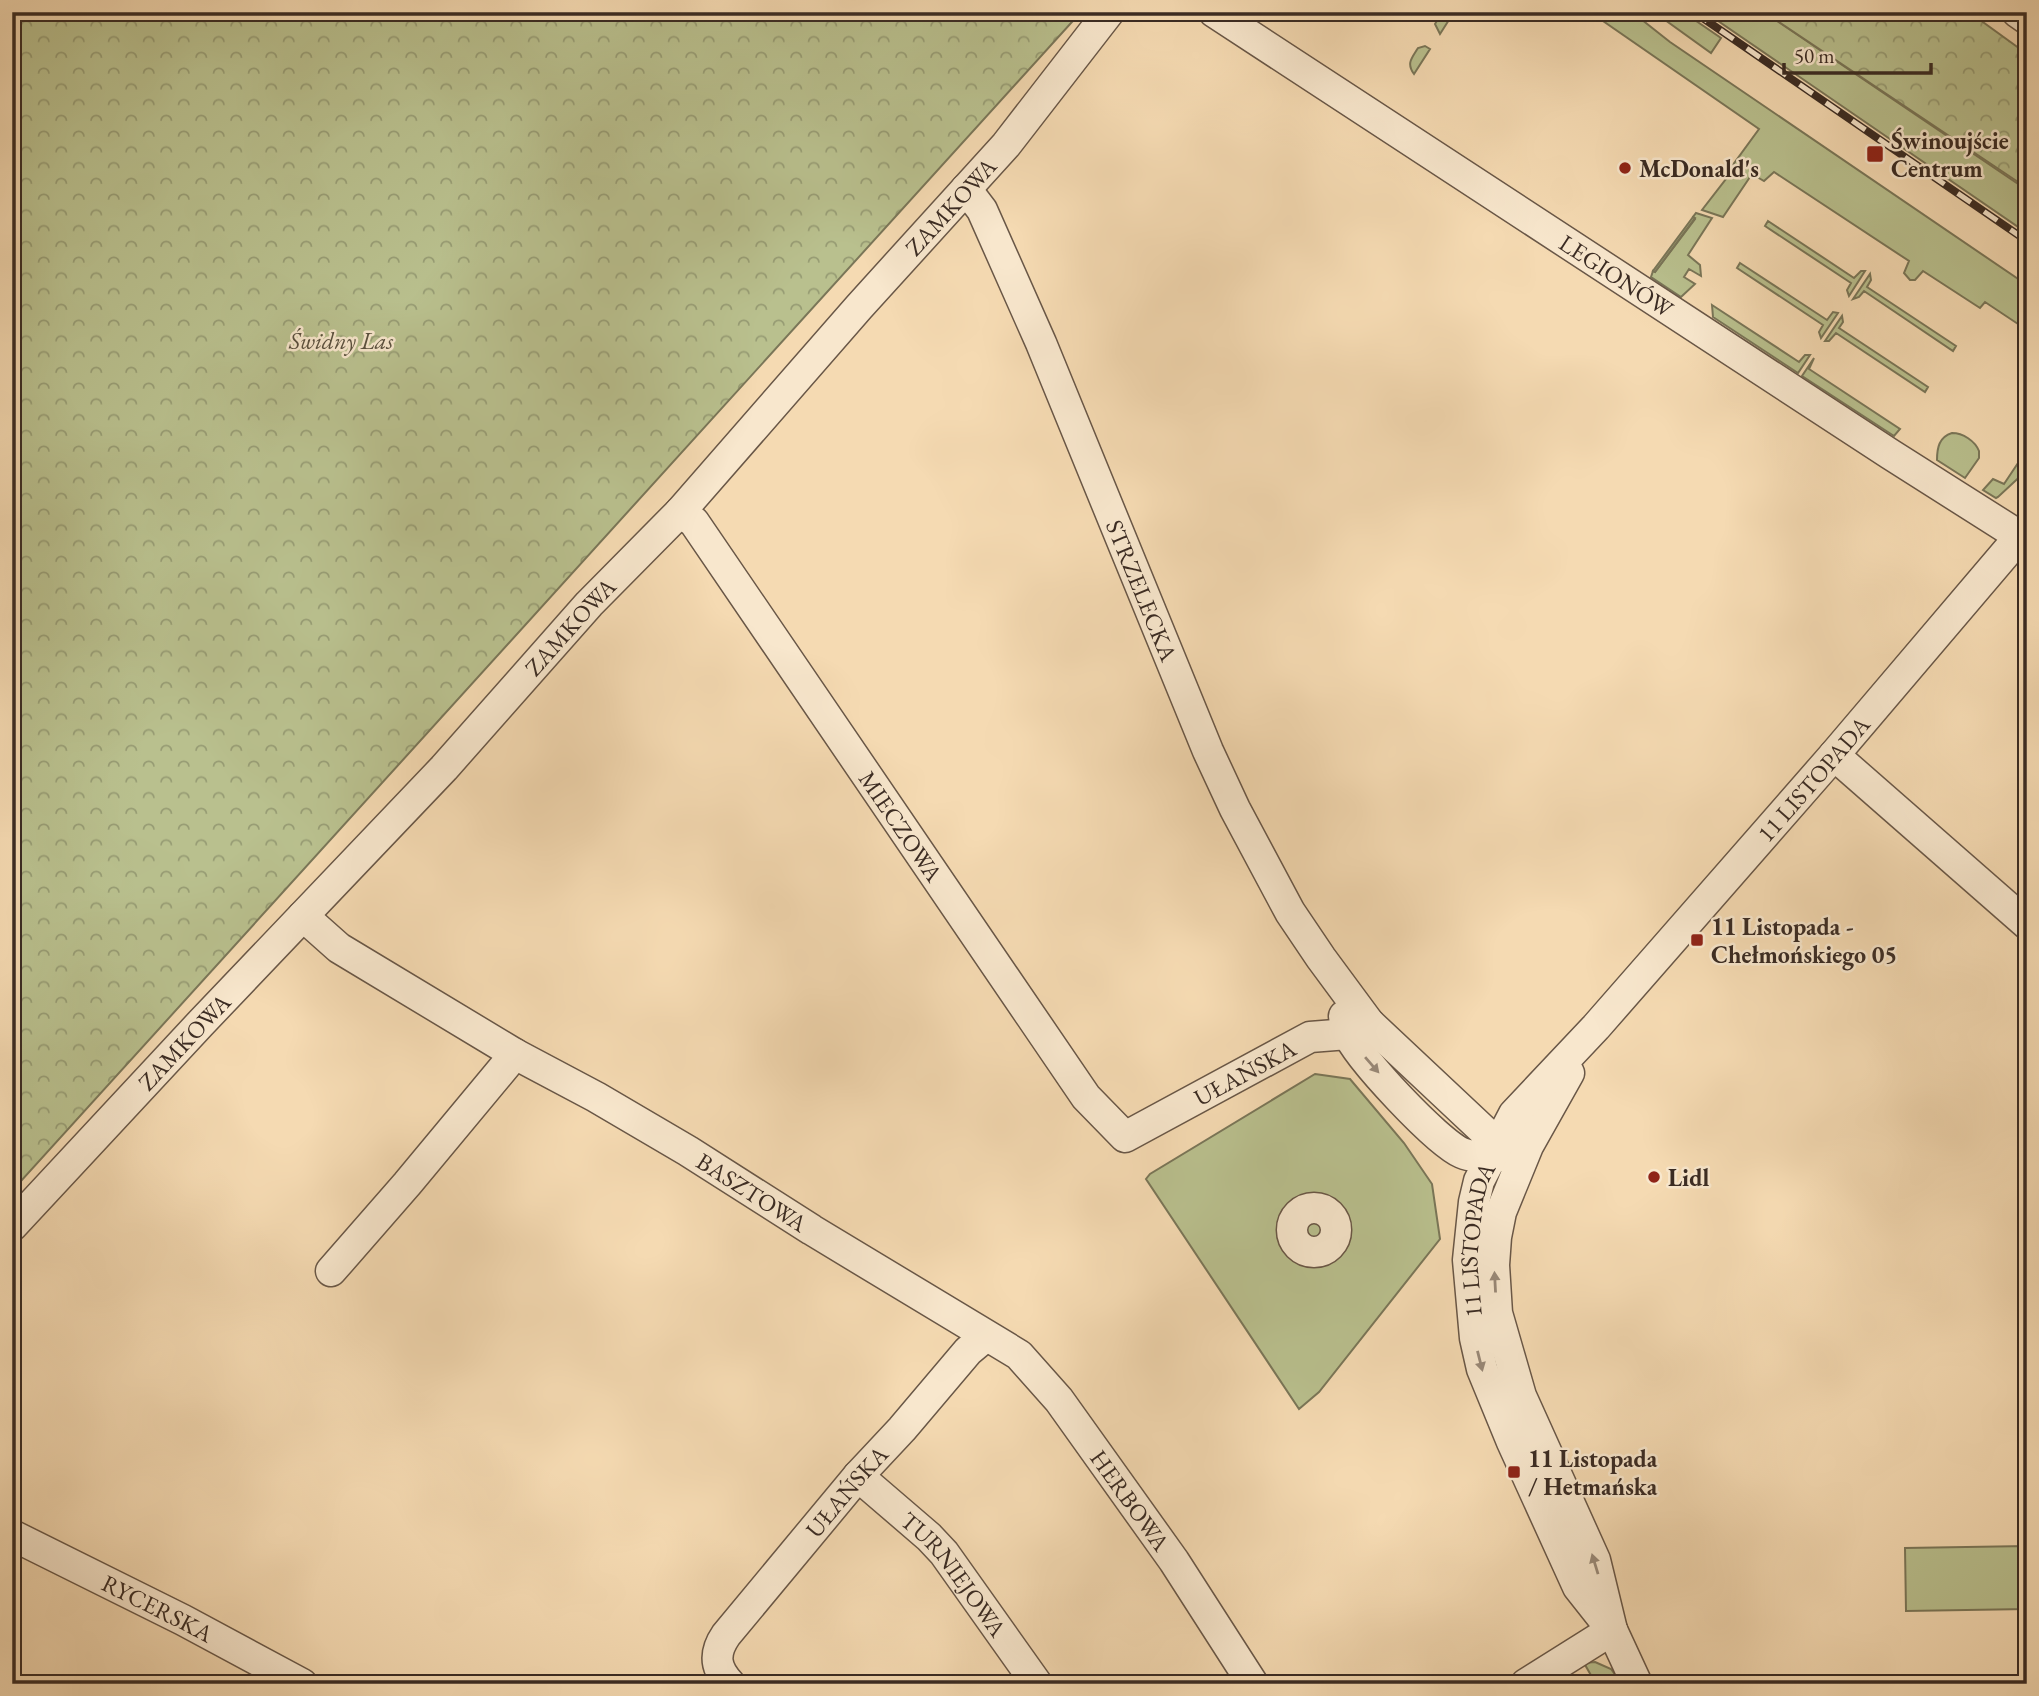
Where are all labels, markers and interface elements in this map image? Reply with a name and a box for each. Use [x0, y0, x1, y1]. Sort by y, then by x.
scale bar [1784, 32, 1930, 76]
text: 50 m [1794, 42, 1835, 69]
place label: Świnoujście Centrum [1891, 125, 2009, 184]
marker: Świnoujście Centrum [1865, 144, 1885, 164]
street label: ZAMKOWA [898, 150, 1003, 262]
place label: McDonald's [1639, 153, 1759, 184]
marker: McDonald's [1617, 160, 1633, 176]
street label: LEGIONÓW [1554, 227, 1680, 324]
park label: Świdny Las [288, 325, 393, 356]
street label: STRZELECKA [1099, 515, 1185, 666]
street label: ZAMKOWA [517, 570, 622, 682]
street label: 11 LISTOPADA [1750, 709, 1876, 848]
street label: MIECZOWA [852, 764, 950, 888]
place label: 11 Listopada - Chełmońskiego 05 [1711, 911, 1897, 971]
marker: 11 Listopada - Chełmońskiego 05 [1689, 932, 1705, 948]
street label: ZAMKOWA [131, 986, 237, 1097]
street label: UŁAŃSKA [1188, 1032, 1301, 1112]
one-way arrow [1364, 1056, 1380, 1074]
street label: BASZTOWA [691, 1145, 813, 1239]
street label: 11 LISTOPADA [1452, 1156, 1502, 1319]
place label: Lidl [1668, 1162, 1709, 1193]
marker: Lidl [1646, 1169, 1662, 1185]
one-way arrow [1489, 1271, 1500, 1293]
one-way arrow [1476, 1351, 1486, 1372]
street label: UŁAŃSKA [798, 1438, 895, 1544]
street label: HERBOWA [1084, 1443, 1177, 1557]
place label: 11 Listopada / Hetmańska [1528, 1443, 1658, 1502]
marker: 11 Listopada / Hetmańska [1506, 1464, 1522, 1480]
street label: TURNIEJOWA [895, 1504, 1014, 1643]
one-way arrow [1590, 1553, 1600, 1574]
street label: RYCERSKA [97, 1567, 219, 1649]

